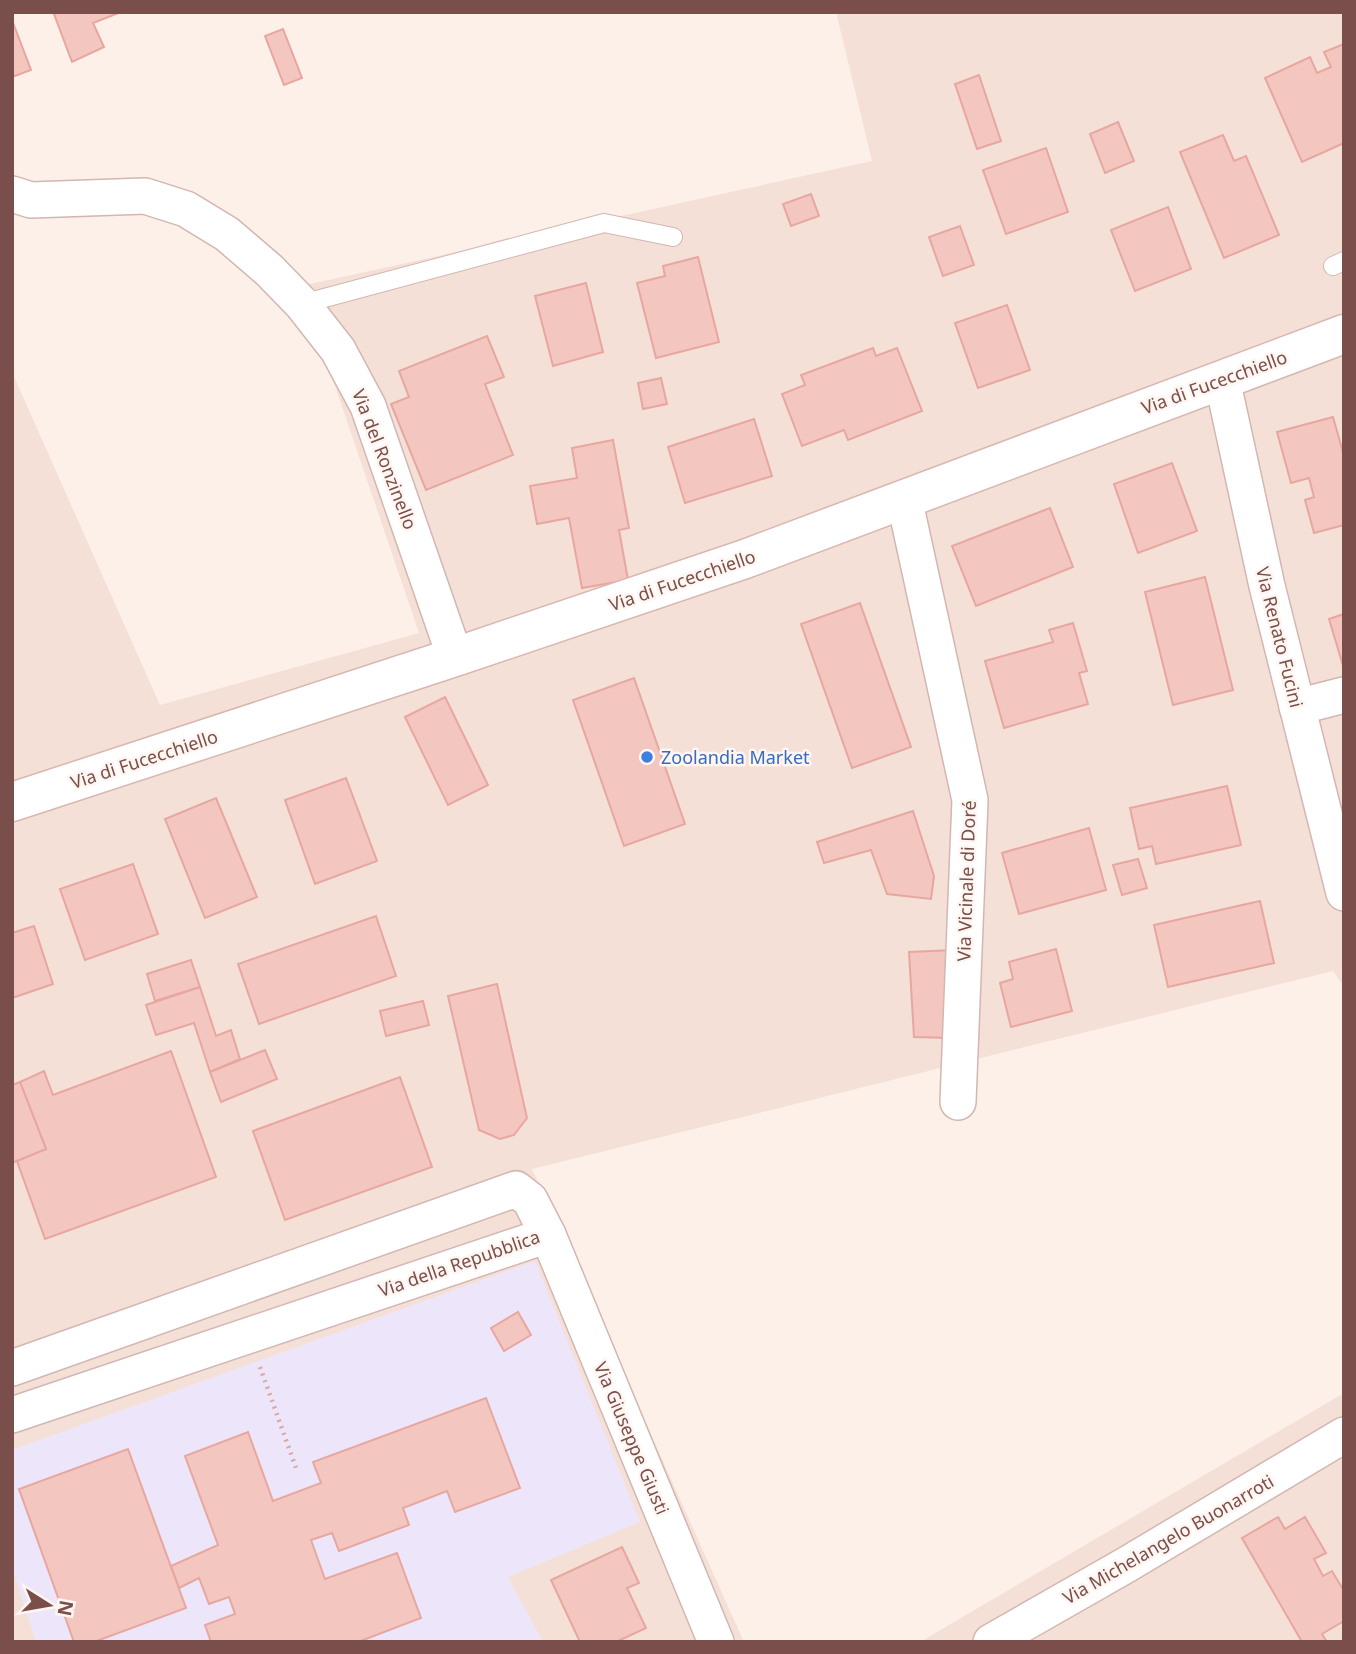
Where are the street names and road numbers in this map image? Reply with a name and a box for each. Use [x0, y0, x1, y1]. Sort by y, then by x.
street label: Via di Fucecchiello [1138, 345, 1290, 419]
street label: Via del Ronzinello [347, 385, 423, 533]
street label: Via di Fucecchiello [606, 544, 758, 616]
street label: Via Renato Fucini [1251, 564, 1309, 710]
street label: Via di Fucecchiello [67, 724, 221, 794]
street label: Via Vicinale di Doré [951, 800, 981, 962]
street label: Via della Repubblica [375, 1224, 543, 1302]
street label: Via Giuseppe Giusti [589, 1358, 675, 1518]
street label: Via Michelangelo Buonarroti [1058, 1469, 1278, 1609]

